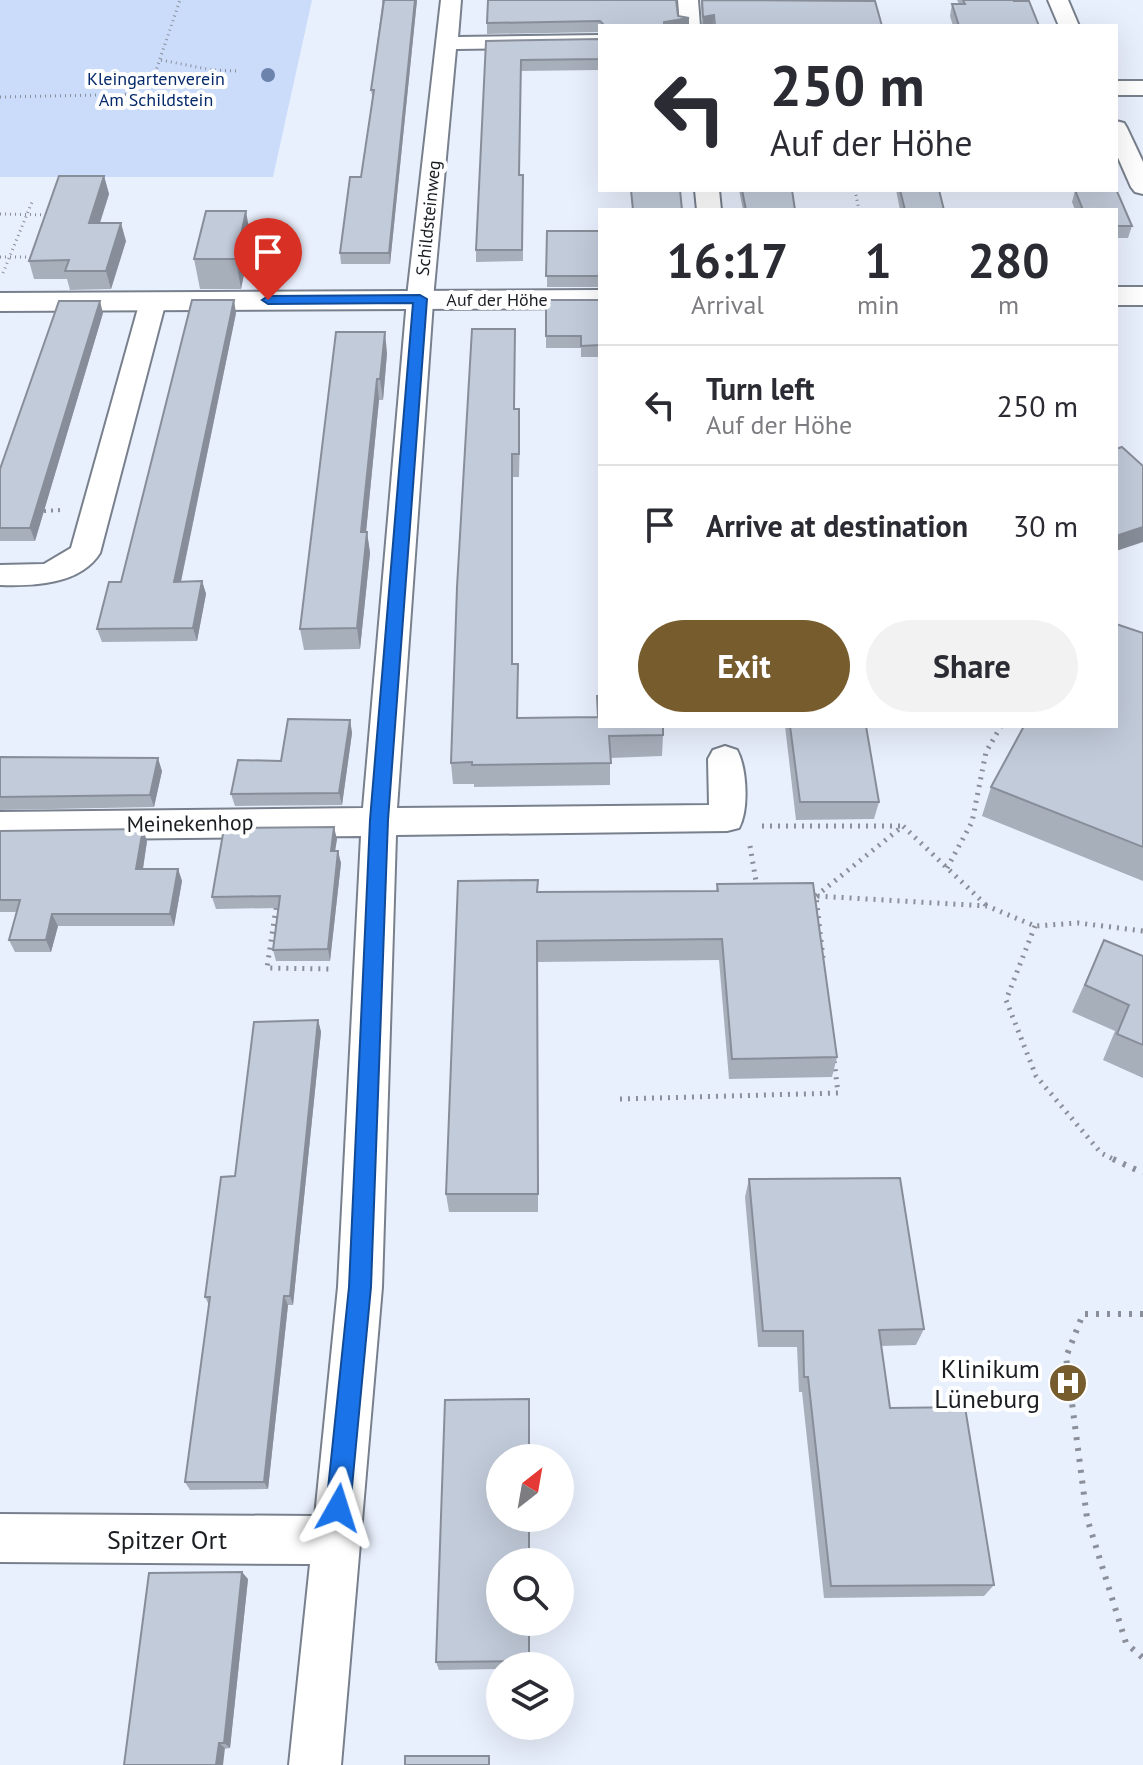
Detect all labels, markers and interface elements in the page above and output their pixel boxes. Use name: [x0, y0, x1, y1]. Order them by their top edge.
text: 250 m: [770, 49, 925, 121]
icon: left: [638, 56, 742, 160]
park label: Kleingartenverein Am Schildstein: [87, 67, 225, 111]
text: Auf der Höhe: [770, 119, 973, 166]
street label: Schildsteinweg: [410, 159, 446, 277]
pin: [234, 218, 302, 300]
text: 16:17: [667, 229, 788, 291]
text: 1: [864, 229, 892, 291]
text: 280: [968, 229, 1049, 291]
icon: arrive: [246, 230, 290, 274]
street label: Auf der Höhe: [446, 288, 548, 311]
text: Arrival: [691, 288, 764, 321]
text: min: [857, 288, 899, 321]
text: m: [998, 288, 1019, 321]
text: Turn left: [706, 369, 814, 408]
icon: left: [638, 383, 682, 427]
text: 250 m: [997, 386, 1078, 425]
text: Auf der Höhe: [706, 408, 852, 441]
icon: arrive: [638, 503, 682, 547]
text: Arrive at destination: [706, 506, 968, 545]
text: 30 m: [1013, 506, 1078, 545]
button: Exit: [638, 620, 850, 712]
button: Share: [866, 620, 1078, 712]
street label: Meinekenhop: [126, 808, 254, 838]
place label: Klinikum Lüneburg: [934, 1352, 1040, 1415]
hospital icon: Klinikum Lüneburg: [1047, 1362, 1089, 1404]
north arrow: [486, 1444, 574, 1532]
map controls: [486, 1444, 574, 1740]
position arrow: [296, 1466, 380, 1550]
street label: Spitzer Ort: [107, 1523, 227, 1556]
button: search: [486, 1548, 574, 1636]
button: layers: [486, 1652, 574, 1740]

